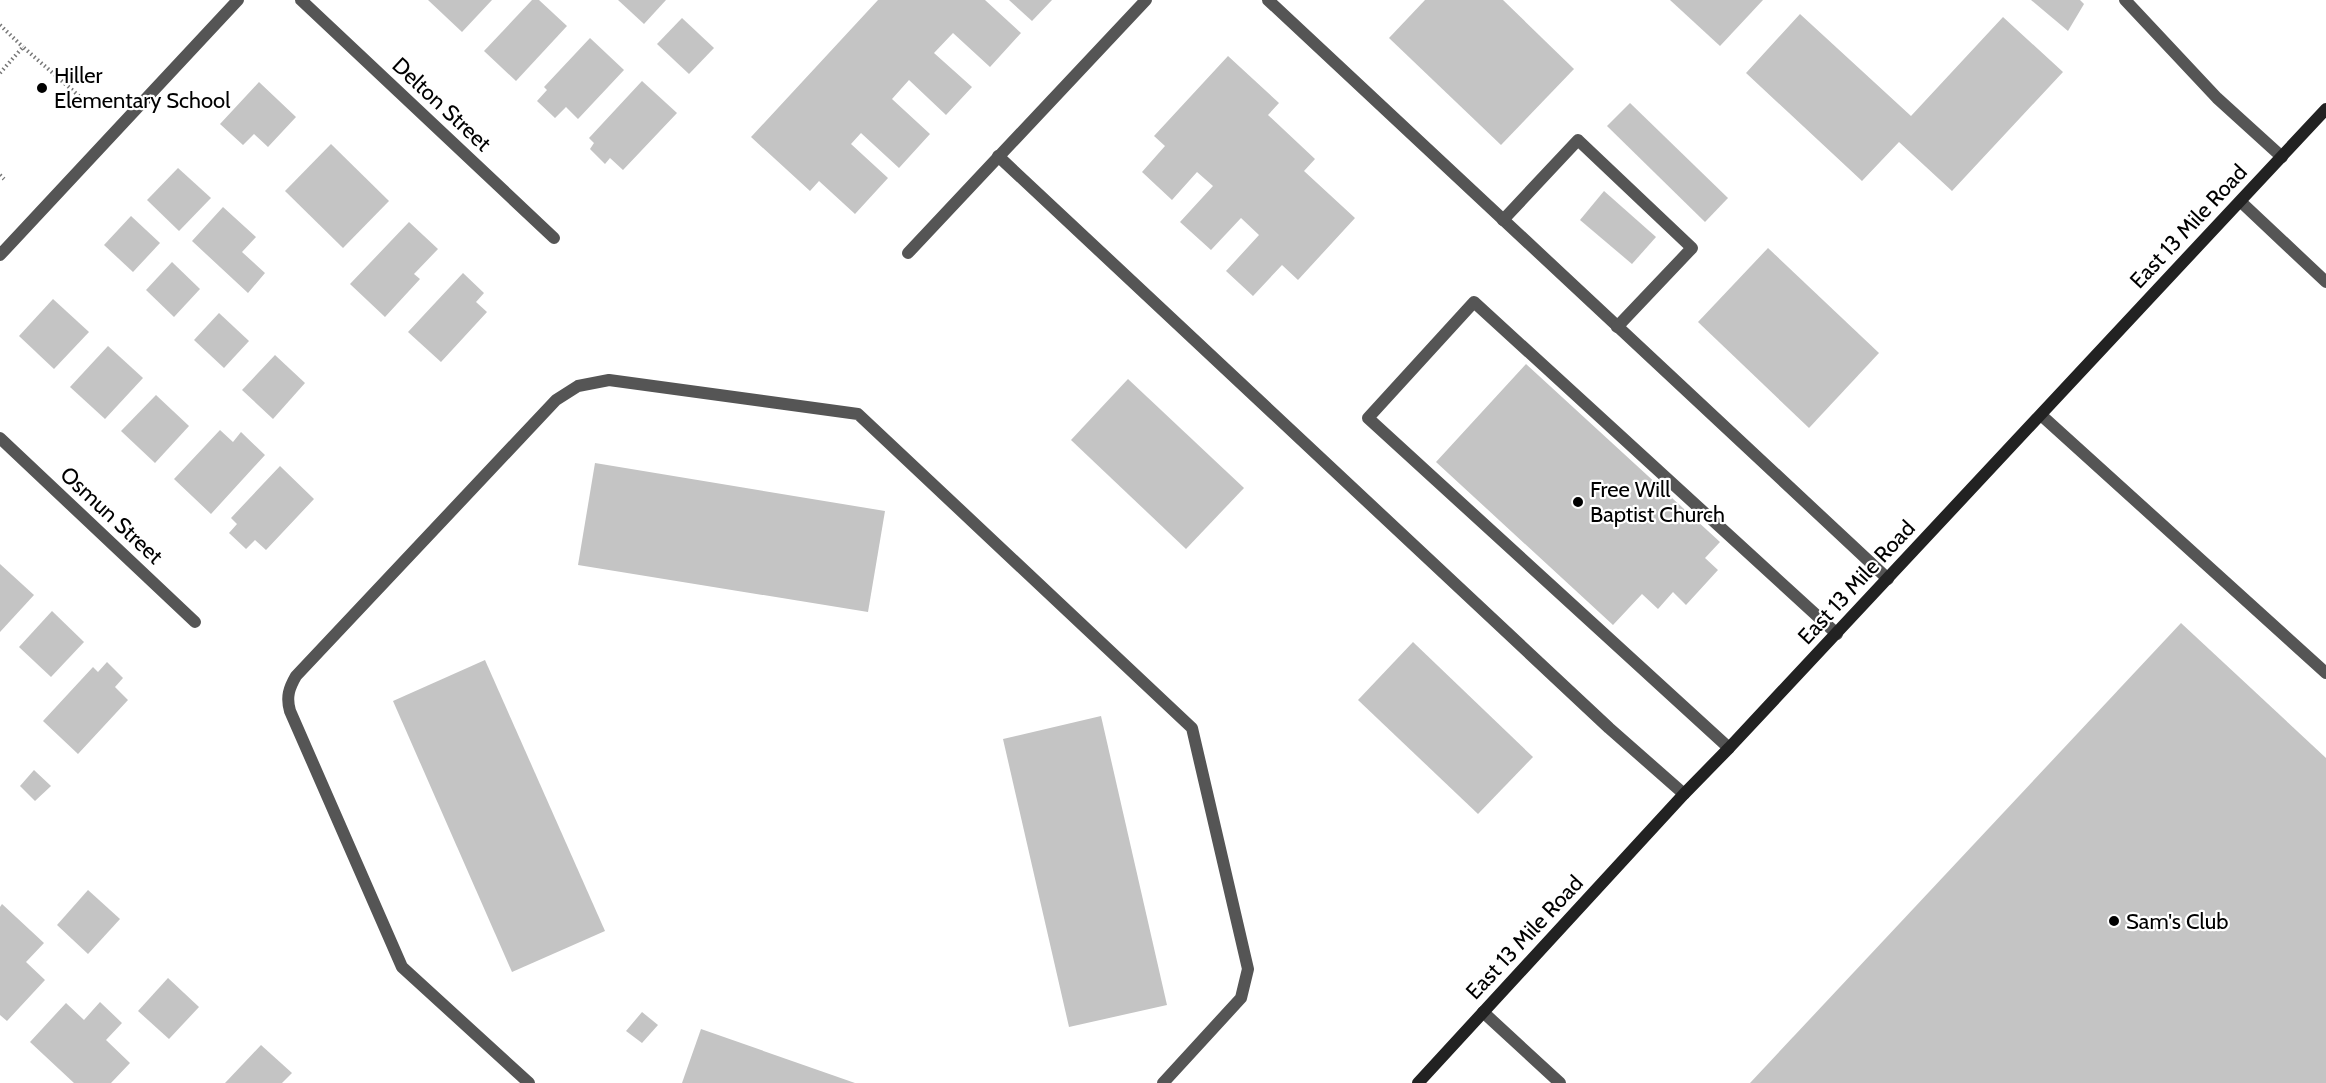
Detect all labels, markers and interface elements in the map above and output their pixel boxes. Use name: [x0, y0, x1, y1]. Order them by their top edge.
street label: Delton Street: [387, 52, 497, 157]
place label: Hiller Elementary School: [54, 62, 231, 114]
marker: Hiller Elementary School: [35, 81, 49, 95]
street label: East 13 Mile Road: [2124, 159, 2253, 294]
street label: Osmun Street: [55, 461, 169, 570]
place label: Free Will Baptist Church: [1590, 476, 1725, 528]
marker: Free Will Baptist Church: [1571, 495, 1585, 509]
street label: East 13 Mile Road: [1792, 515, 1921, 650]
street label: East 13 Mile Road: [1460, 870, 1589, 1005]
place label: Sam's Club: [2126, 908, 2228, 935]
marker: Sam's Club: [2107, 914, 2121, 928]

